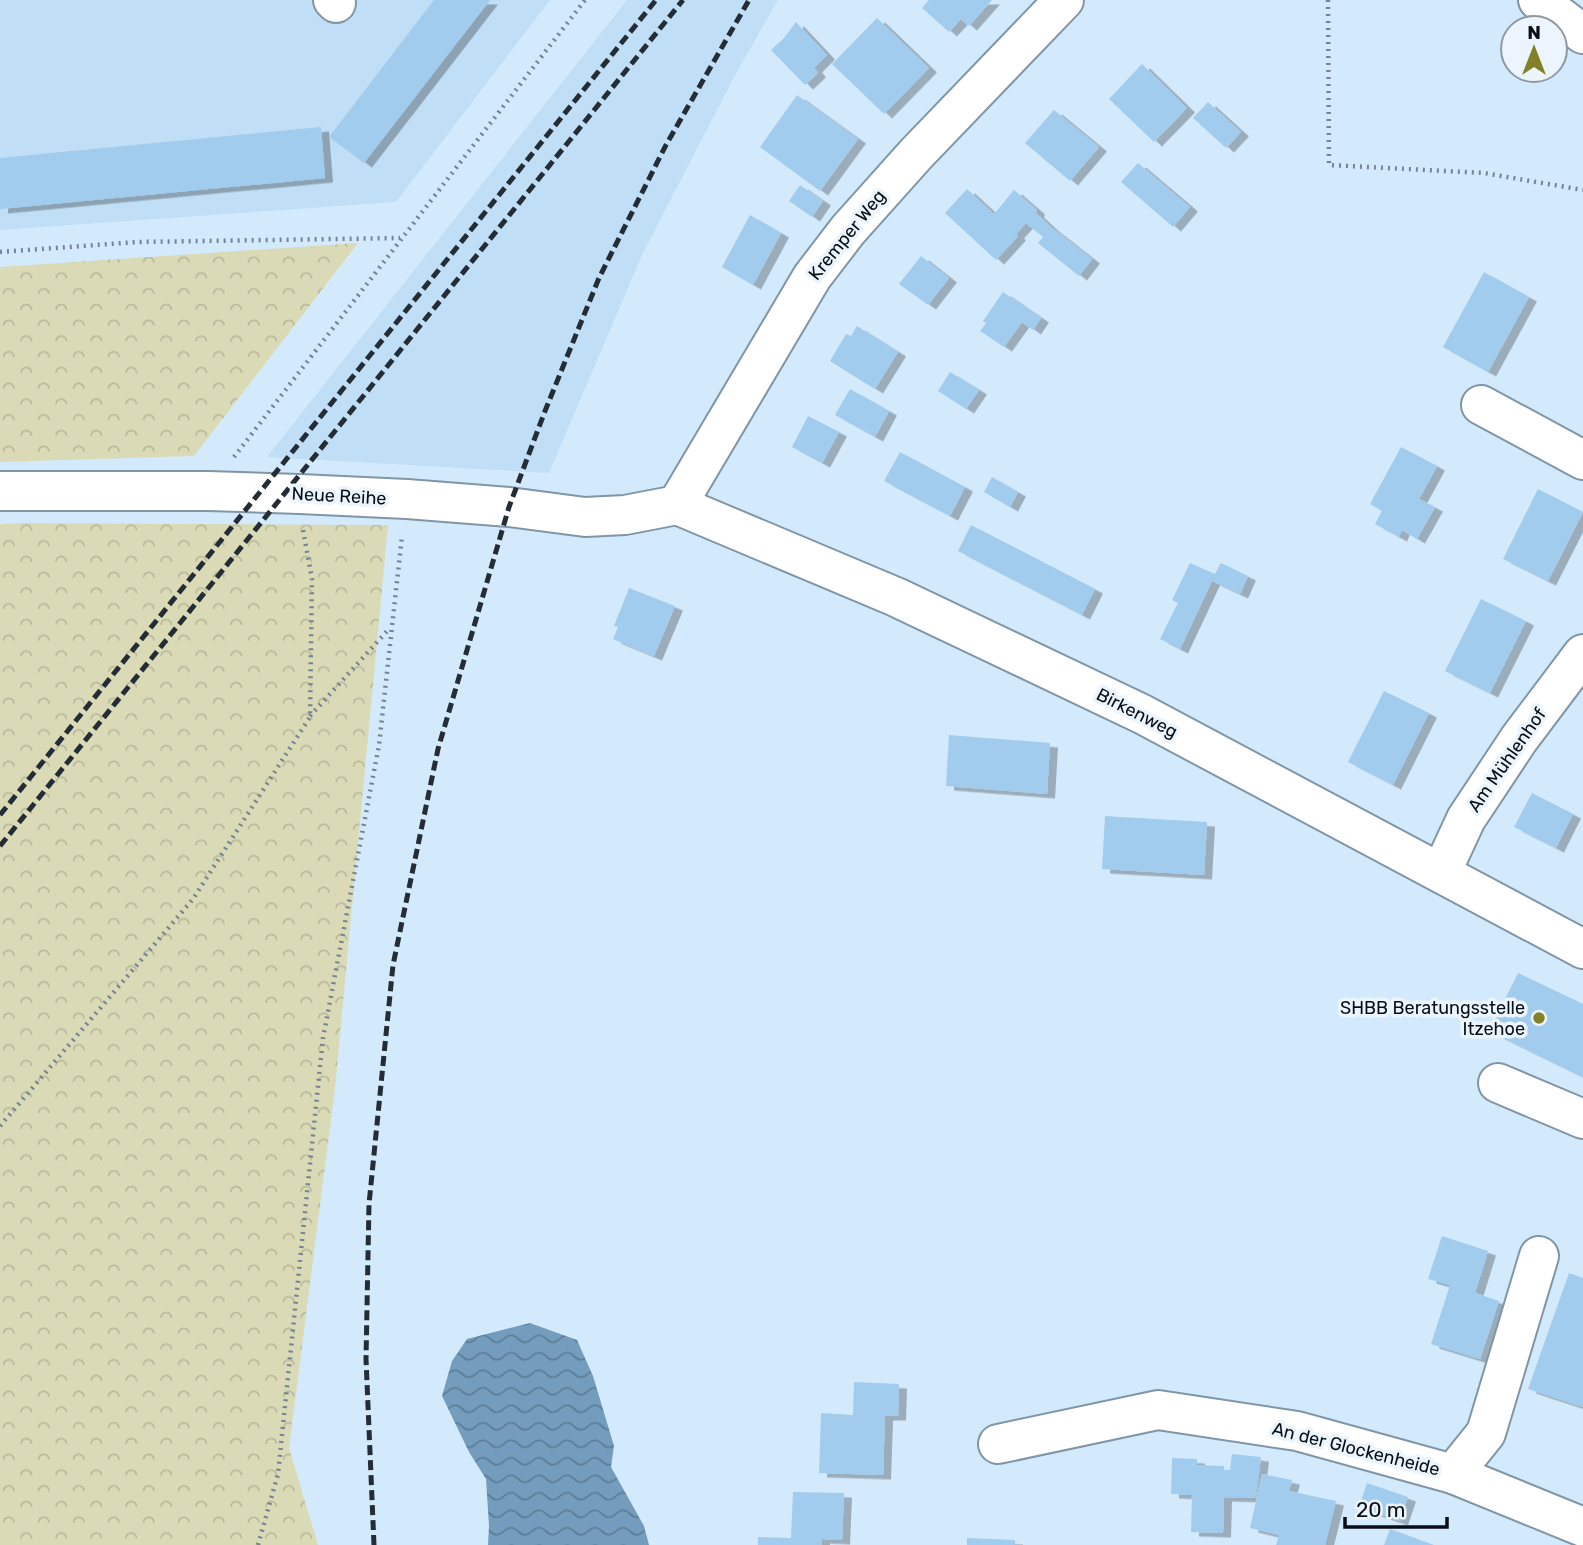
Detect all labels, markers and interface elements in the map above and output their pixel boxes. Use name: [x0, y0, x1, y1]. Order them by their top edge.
north arrow: [1499, 14, 1569, 84]
text: N: [1527, 21, 1541, 44]
street label: Kremper Weg: [804, 185, 890, 285]
street label: Neue Reihe: [291, 483, 387, 509]
street label: Birkenweg: [1093, 683, 1181, 743]
street label: Am Mühlenhof: [1463, 704, 1551, 816]
place label: SHBB Beratungsstelle Itzehoe: [1340, 997, 1525, 1040]
marker: SHBB Beratungsstelle Itzehoe: [1531, 1010, 1547, 1026]
street label: An der Glockenheide: [1270, 1418, 1442, 1480]
scale bar: [1345, 1486, 1446, 1530]
text: 20 m: [1356, 1497, 1405, 1522]

